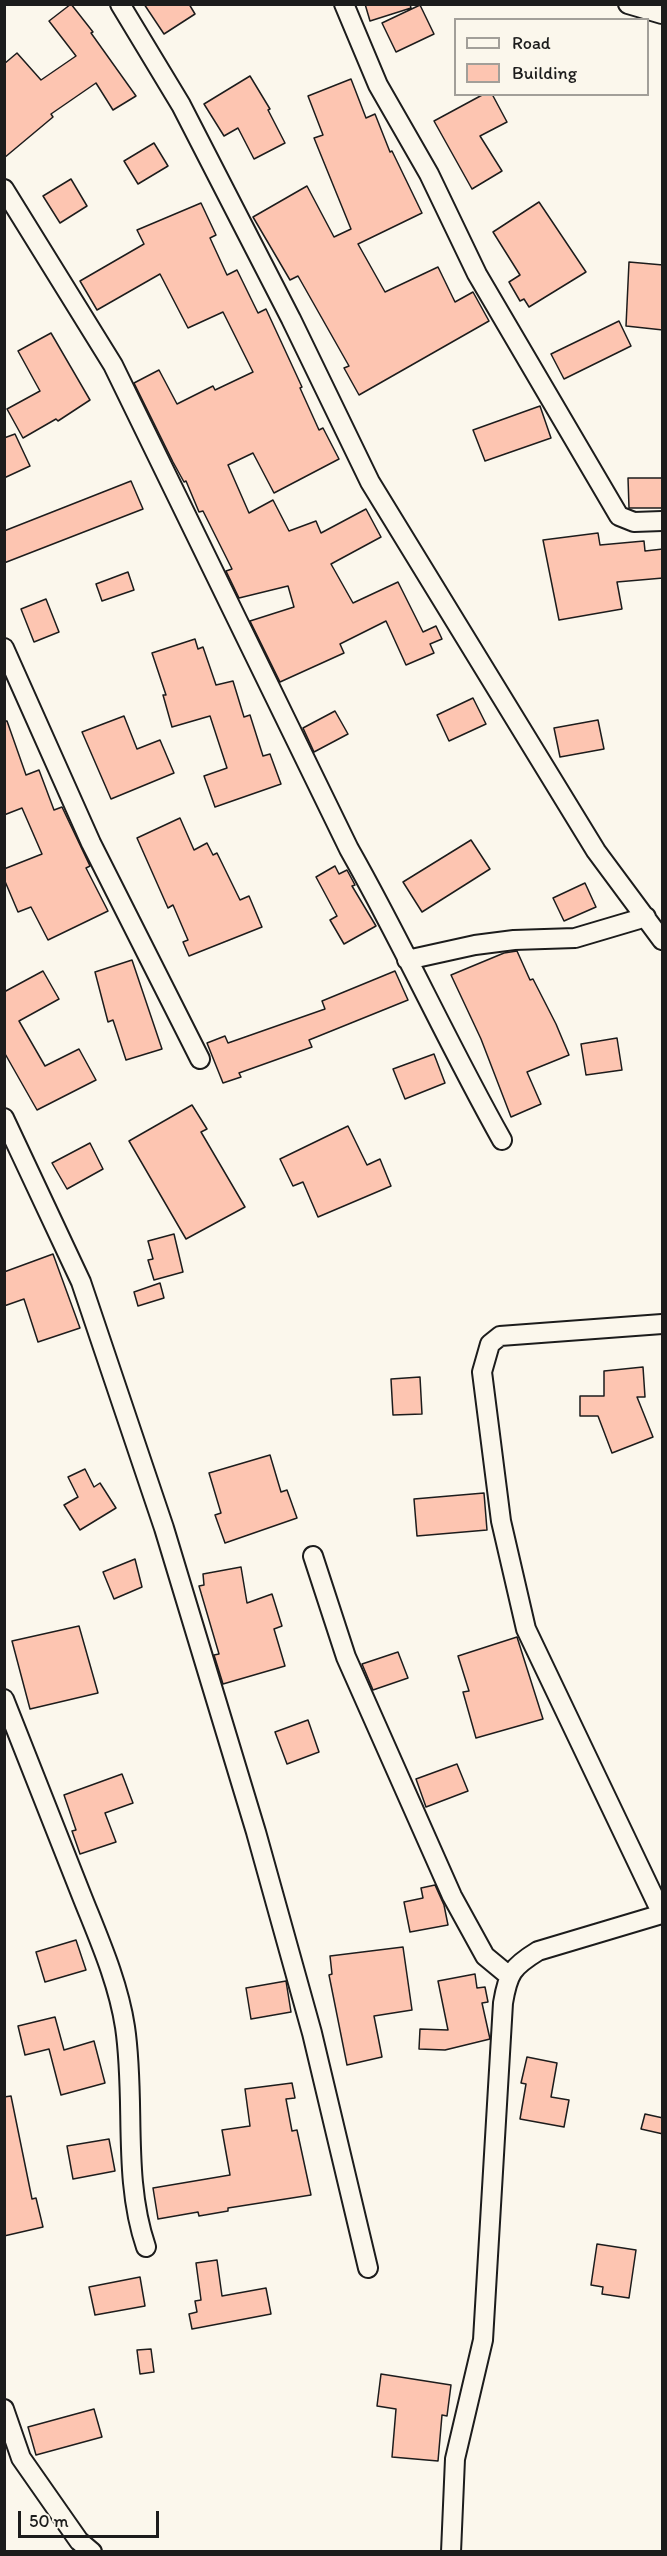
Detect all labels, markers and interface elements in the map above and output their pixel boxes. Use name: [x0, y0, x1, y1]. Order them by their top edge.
legend: [454, 18, 649, 96]
text: Road: [512, 32, 551, 54]
text: Building: [512, 62, 577, 84]
scale bar: [21, 2499, 162, 2537]
text: 50 m: [29, 2510, 69, 2532]

